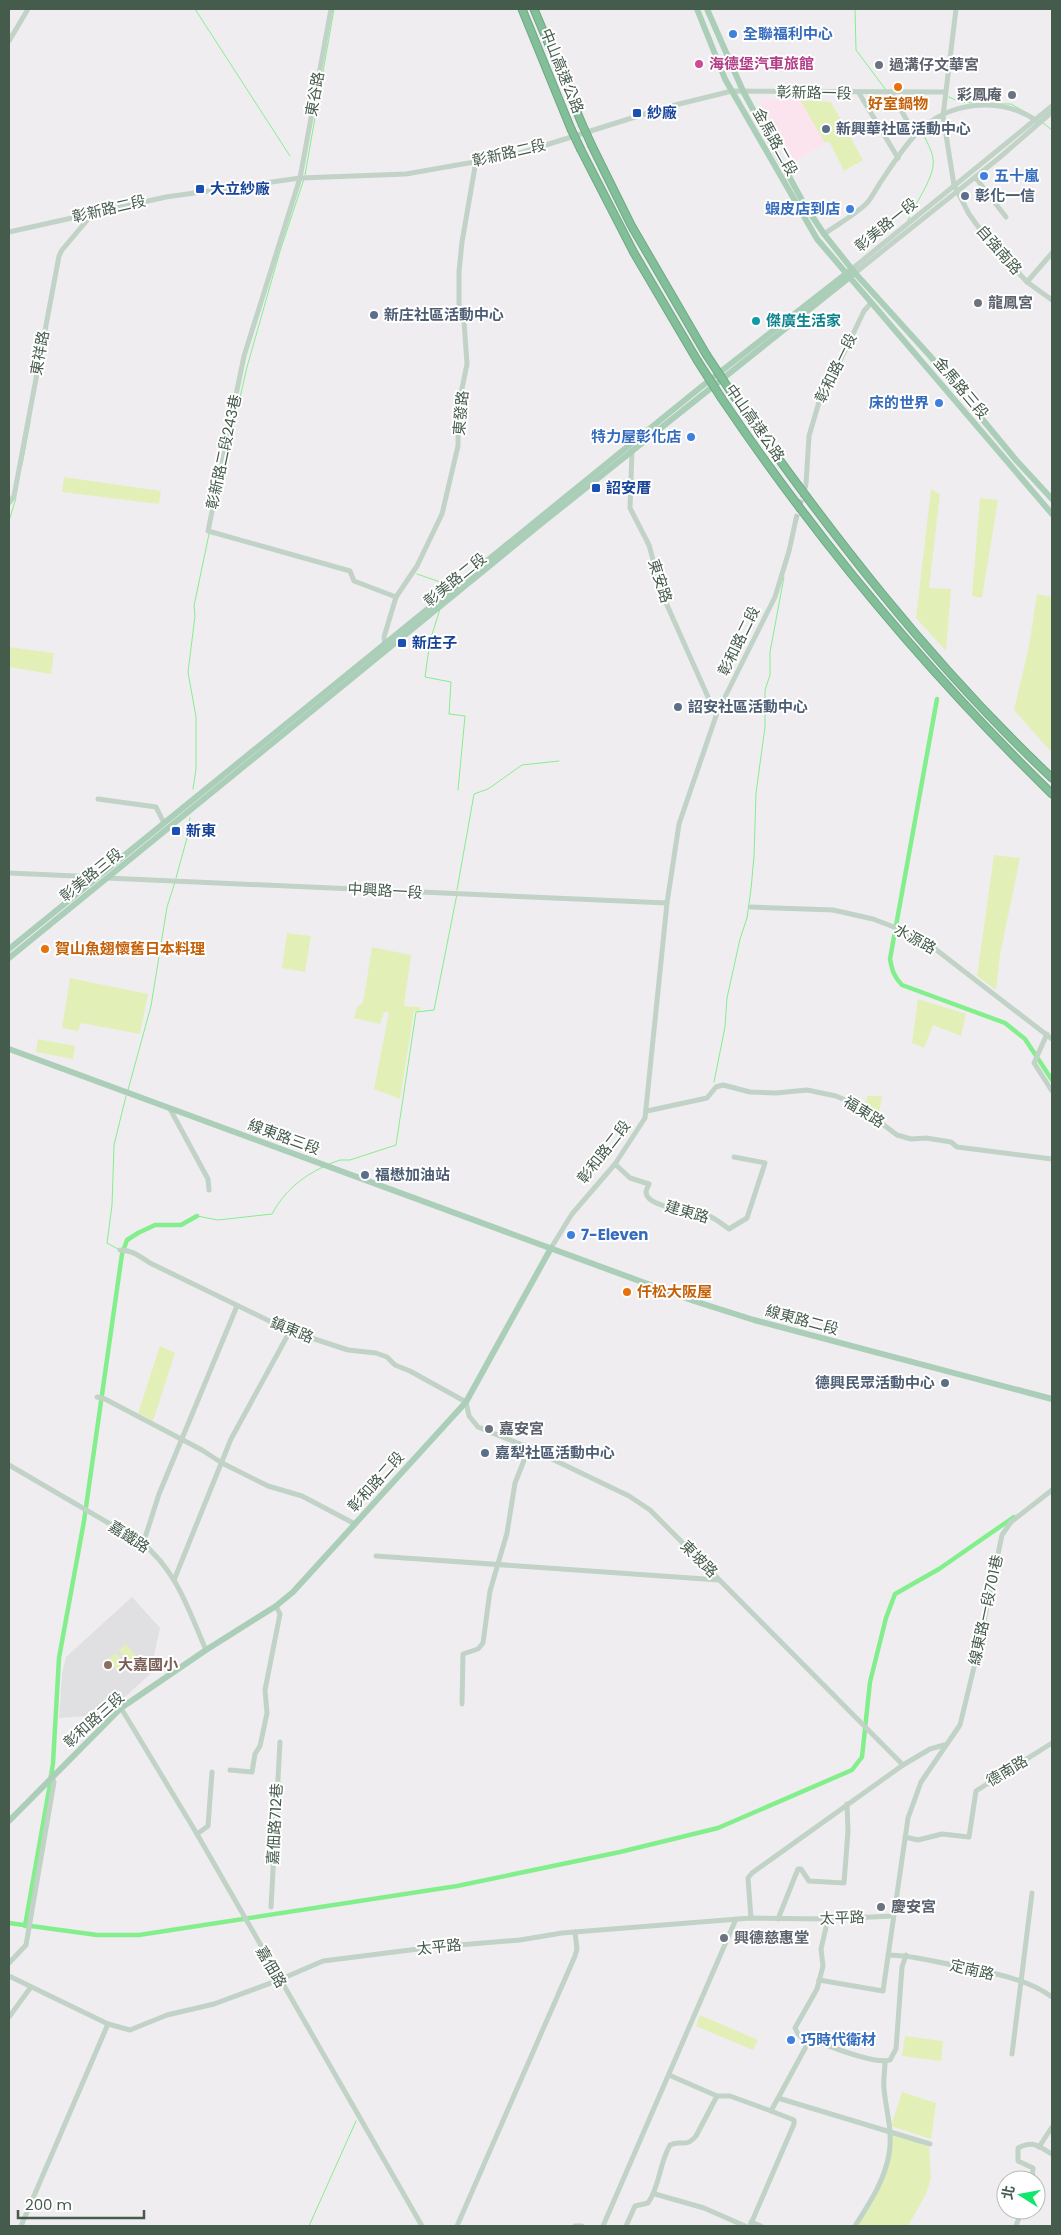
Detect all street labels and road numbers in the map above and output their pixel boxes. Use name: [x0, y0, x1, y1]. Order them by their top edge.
street label: 中山高速公路: [536, 25, 589, 116]
street label: 東谷路: [300, 70, 329, 118]
street label: 彰新路一段: [776, 81, 852, 104]
street label: 金馬路二段: [748, 104, 803, 180]
street label: 彰新路二段: [470, 134, 548, 171]
street label: 彰新路二段: [70, 190, 148, 227]
street label: 彰美路一段: [850, 193, 921, 256]
street label: 自強南路: [972, 220, 1027, 279]
street label: 東祥路: [25, 329, 54, 377]
street label: 彰和路一段: [810, 329, 861, 406]
street label: 金馬路三段: [929, 352, 994, 423]
street label: 中山高速公路: [721, 380, 790, 466]
street label: 東發路: [448, 390, 473, 436]
street label: 彰新路二段243巷: [201, 393, 246, 511]
street label: 彰美路二段: [419, 548, 490, 611]
street label: 東安路: [644, 556, 677, 605]
street label: 彰和路二段: [713, 602, 764, 679]
street label: 彰美路三段: [55, 843, 126, 906]
street label: 中興路一段: [347, 878, 423, 903]
street label: 水源路: [890, 918, 940, 959]
street label: 福東路: [840, 1091, 889, 1132]
street label: 線東路三段: [245, 1114, 323, 1159]
street label: 彰和路二段: [572, 1116, 635, 1188]
street label: 建東路: [663, 1195, 712, 1228]
street label: 線東路二段: [763, 1300, 841, 1339]
street label: 鎮東路: [267, 1311, 317, 1348]
street label: 彰和路二段: [343, 1447, 409, 1517]
street label: 嘉鐵路: [105, 1516, 154, 1558]
street label: 東坡路: [676, 1535, 723, 1582]
street label: 線東路一段701巷: [964, 1553, 1007, 1667]
street label: 彰和路三段: [59, 1687, 129, 1753]
street label: 德南路: [982, 1750, 1031, 1791]
street label: 嘉佃路712巷: [262, 1783, 287, 1865]
street label: 太平路: [819, 1906, 865, 1929]
street label: 太平路: [415, 1934, 462, 1959]
street label: 嘉佃路: [251, 1942, 292, 1991]
street label: 定南路: [948, 1954, 996, 1985]

